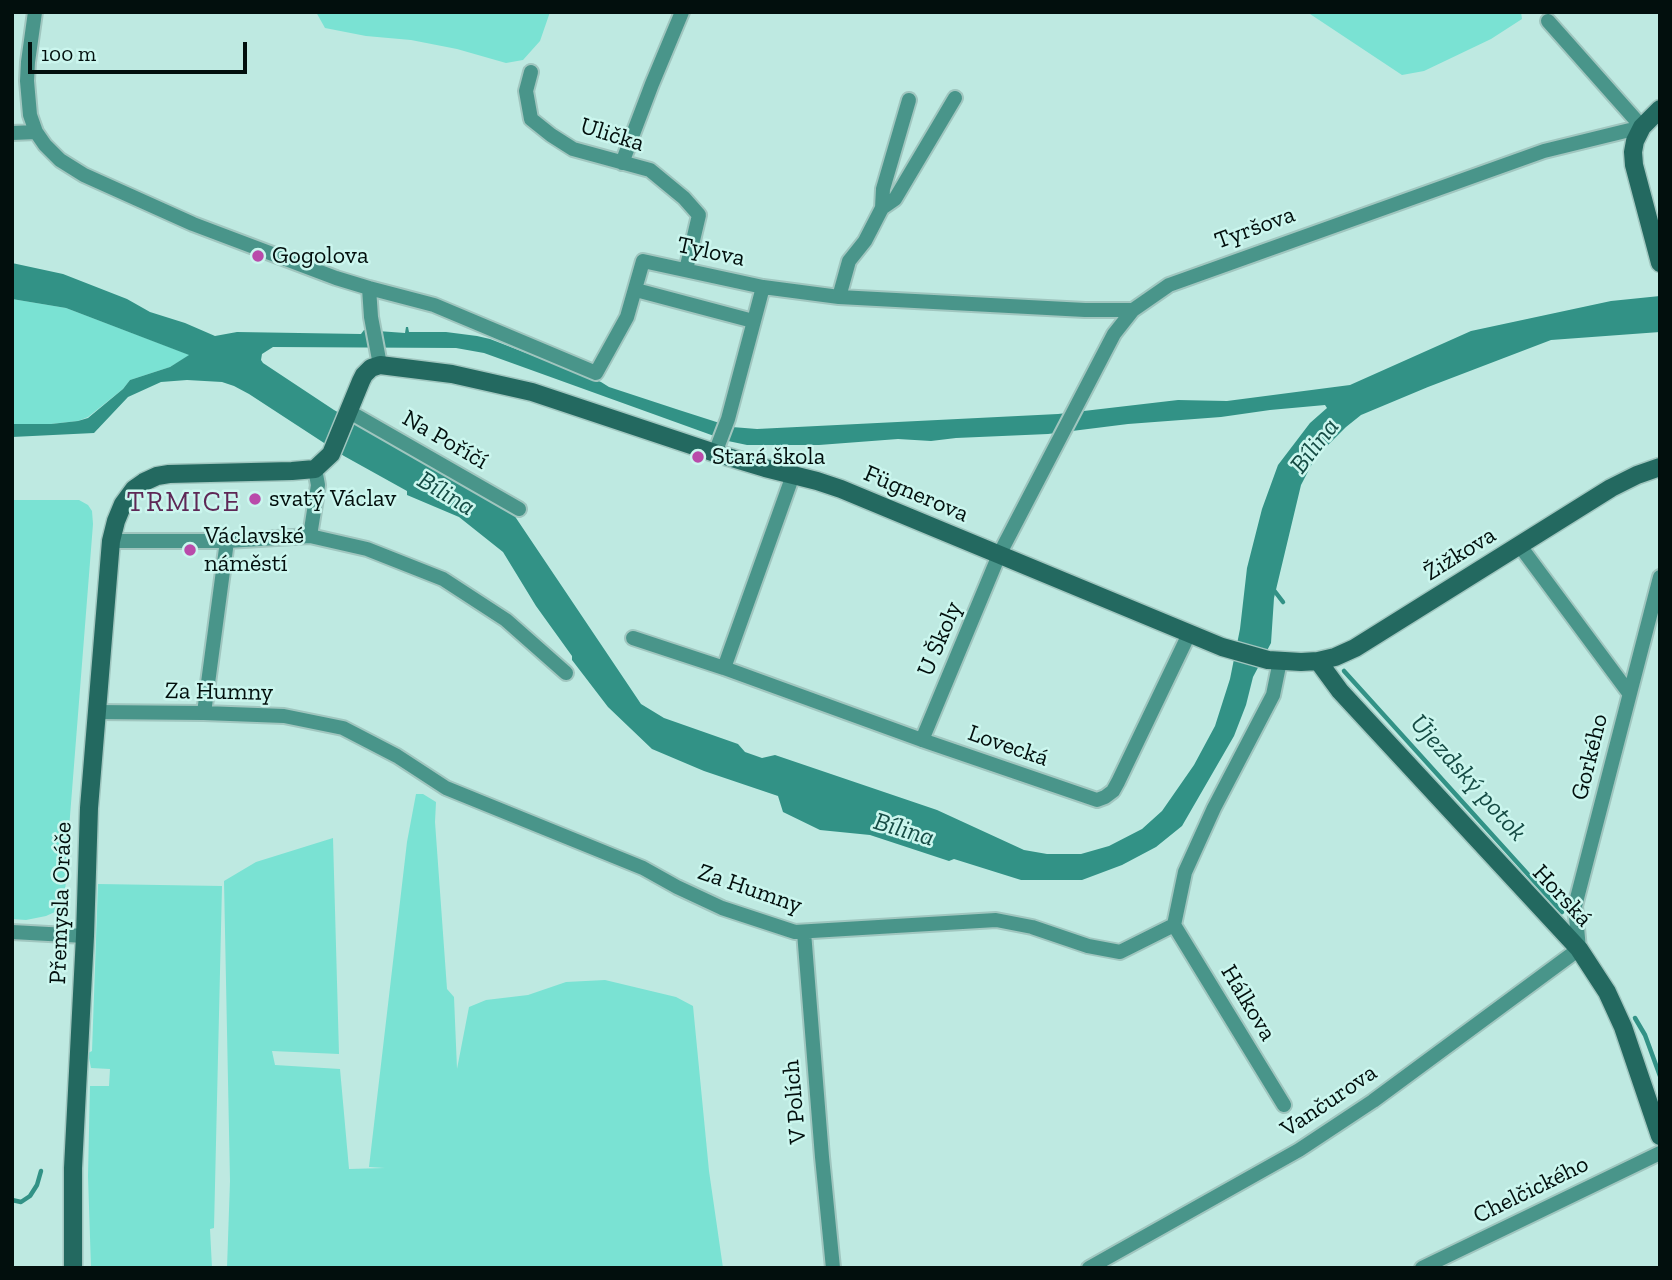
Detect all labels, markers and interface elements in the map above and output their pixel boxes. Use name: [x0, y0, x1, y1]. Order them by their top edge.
scale bar: [32, 28, 250, 72]
text: 100 m: [41, 41, 96, 66]
street label: Ulička: [576, 112, 648, 158]
street label: Tyršova: [1211, 200, 1299, 256]
street label: Tylova: [675, 231, 747, 273]
place label: Gogolova: [272, 242, 368, 270]
marker: Gogolova: [250, 248, 266, 264]
street label: Na Poříčí: [397, 404, 493, 476]
water label: Bílina: [1284, 412, 1346, 480]
place label: Stará škola: [712, 443, 825, 471]
marker: Stará škola: [690, 449, 706, 465]
street label: Fügnerova: [859, 459, 973, 529]
water label: Bílina: [412, 465, 480, 523]
place label: svatý Václav: [269, 485, 396, 513]
district label: TRMICE: [127, 486, 241, 520]
marker: svatý Václav: [247, 491, 263, 507]
street label: Žižkova: [1419, 521, 1501, 587]
place label: Václavské náměstí: [204, 522, 304, 578]
marker: Václavské náměstí: [182, 542, 198, 558]
street label: U Školy: [911, 597, 969, 681]
street label: Za Humny: [165, 677, 273, 707]
water label: Újezdský potok: [1403, 708, 1533, 848]
street label: Gorkého: [1565, 711, 1615, 803]
street label: Lovecká: [964, 719, 1052, 773]
water label: Bílina: [870, 806, 938, 854]
street label: Přemysla Oráče: [44, 821, 78, 985]
street label: Za Humny: [694, 858, 806, 920]
street label: Horská: [1526, 859, 1598, 933]
street label: Hálkova: [1214, 960, 1282, 1046]
street label: Vančurova: [1275, 1058, 1383, 1144]
street label: V Polích: [777, 1059, 813, 1145]
street label: Chelčického: [1469, 1150, 1593, 1230]

